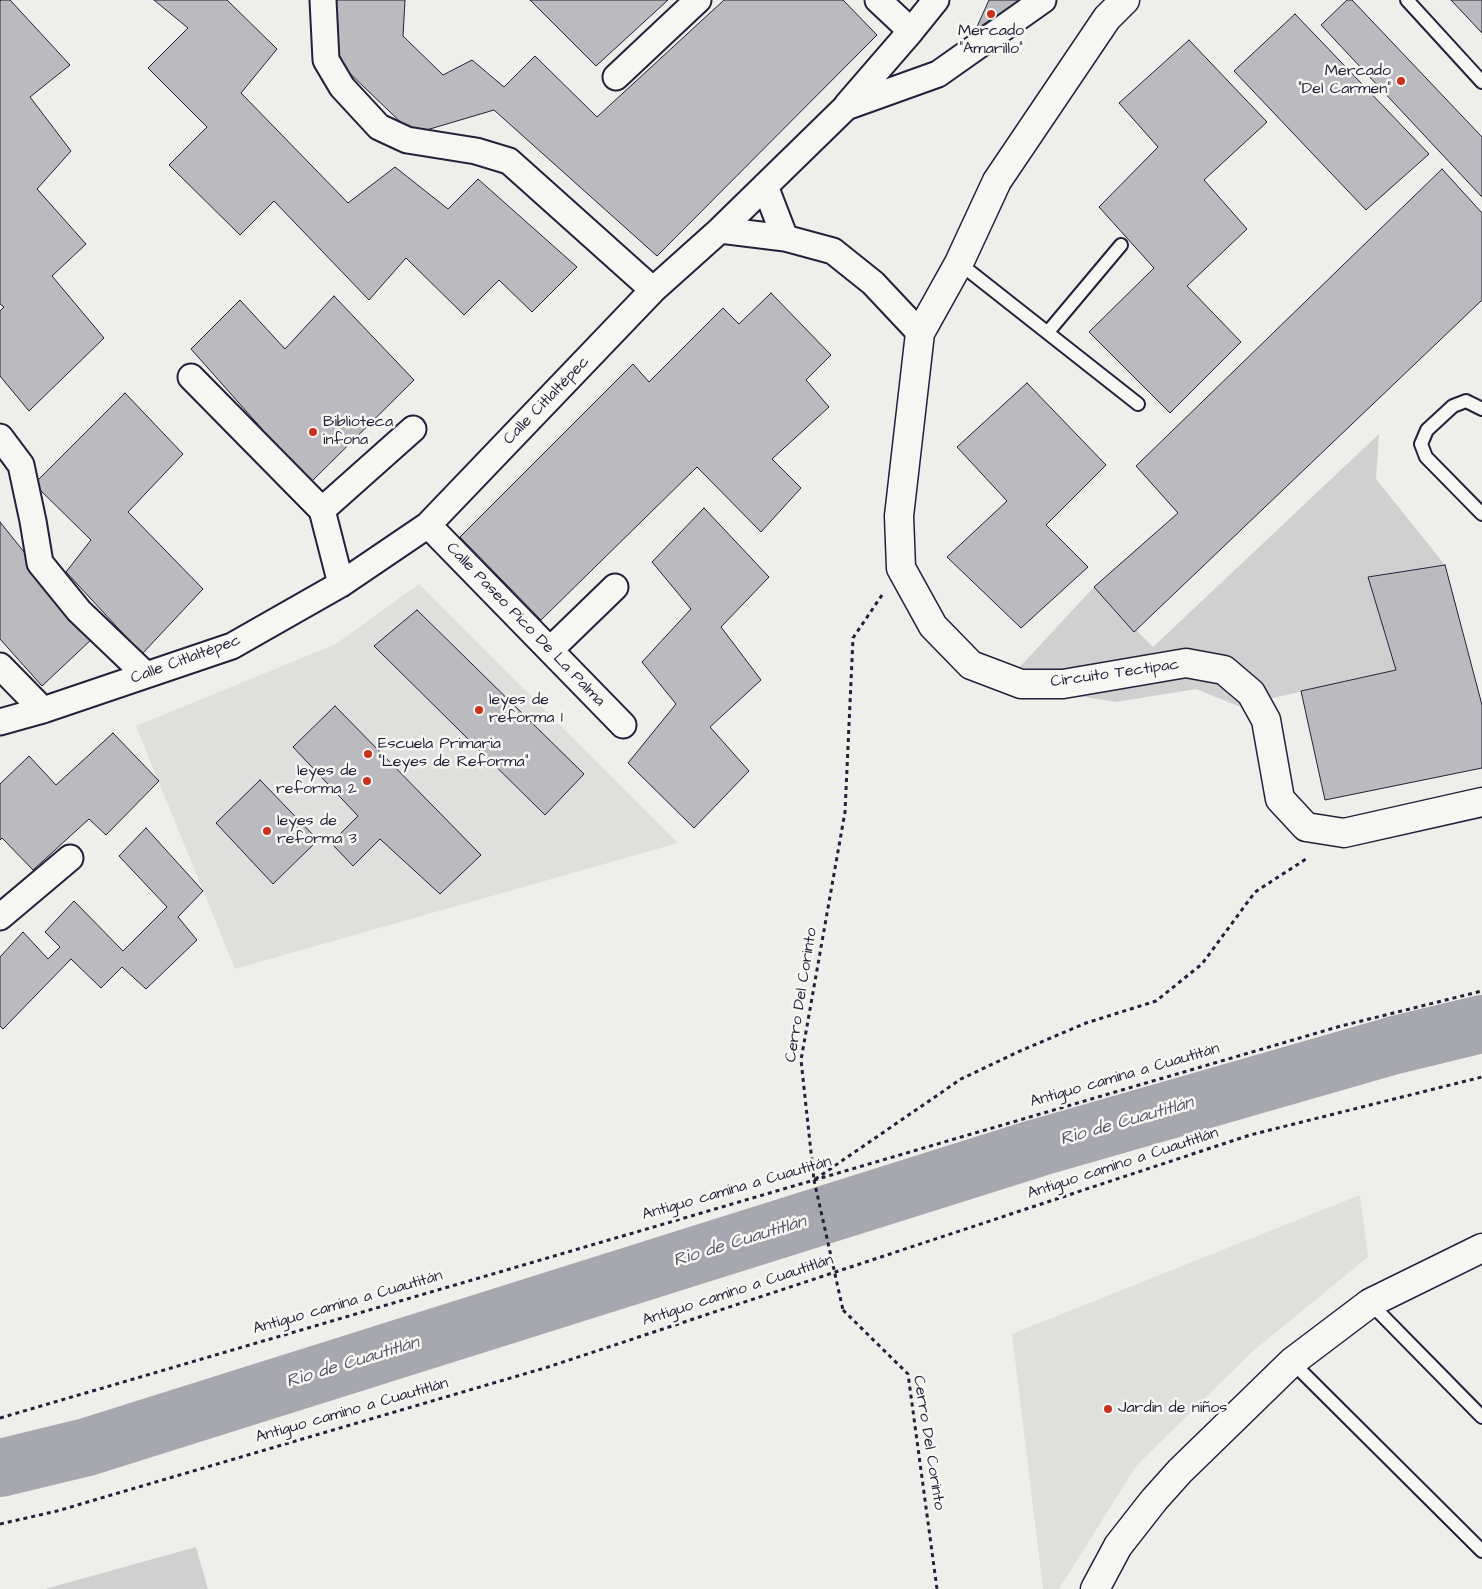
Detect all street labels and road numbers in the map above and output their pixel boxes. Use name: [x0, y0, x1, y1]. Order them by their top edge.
street label: Calle Citlaltépec: [500, 353, 594, 449]
street label: Calle Paseo Pico De La Palma: [441, 539, 609, 711]
street label: Calle Citlaltépec: [128, 631, 244, 689]
street label: Circuito Tectipac: [1049, 655, 1181, 693]
street label: Cerro Del Corinto: [782, 926, 822, 1064]
street label: Antiguo camina a Cuautitán: [1028, 1040, 1222, 1112]
street label: Antiguo camino a Cuautitlán: [1025, 1124, 1221, 1204]
street label: Antiguo camina a Cuautitán: [640, 1153, 834, 1225]
street label: Antiguo camino a Cuautitlán: [640, 1251, 836, 1331]
street label: Antiguo camina a Cuautitán: [251, 1267, 445, 1339]
street label: Antiguo camino a Cuautitlán: [253, 1374, 451, 1448]
street label: Cerro Del Corinto: [908, 1374, 948, 1512]

